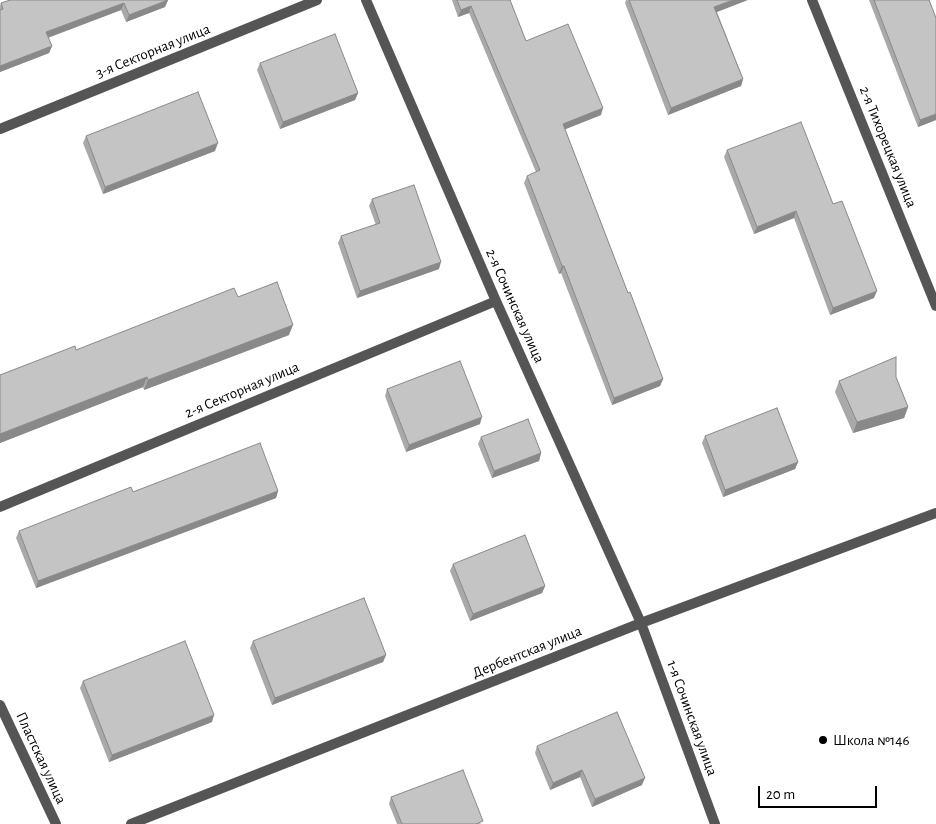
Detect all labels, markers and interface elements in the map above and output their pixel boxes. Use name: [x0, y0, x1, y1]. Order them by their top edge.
street label: 3-я Секторная улица: [93, 20, 213, 82]
street label: 2-я Тихорецкая улица: [855, 84, 921, 210]
street label: 2-я Сочинская улица: [482, 246, 548, 366]
street label: 2-я Секторная улица: [182, 358, 302, 422]
street label: Дербентская улица: [470, 622, 584, 682]
street label: 1-я Сочинская улица: [663, 658, 721, 778]
street label: Пластская улица: [12, 709, 70, 807]
place label: Школа №146: [833, 731, 909, 749]
marker: Школа №146: [817, 734, 829, 746]
scale bar: [761, 776, 880, 808]
text: 20 m: [766, 787, 795, 802]

